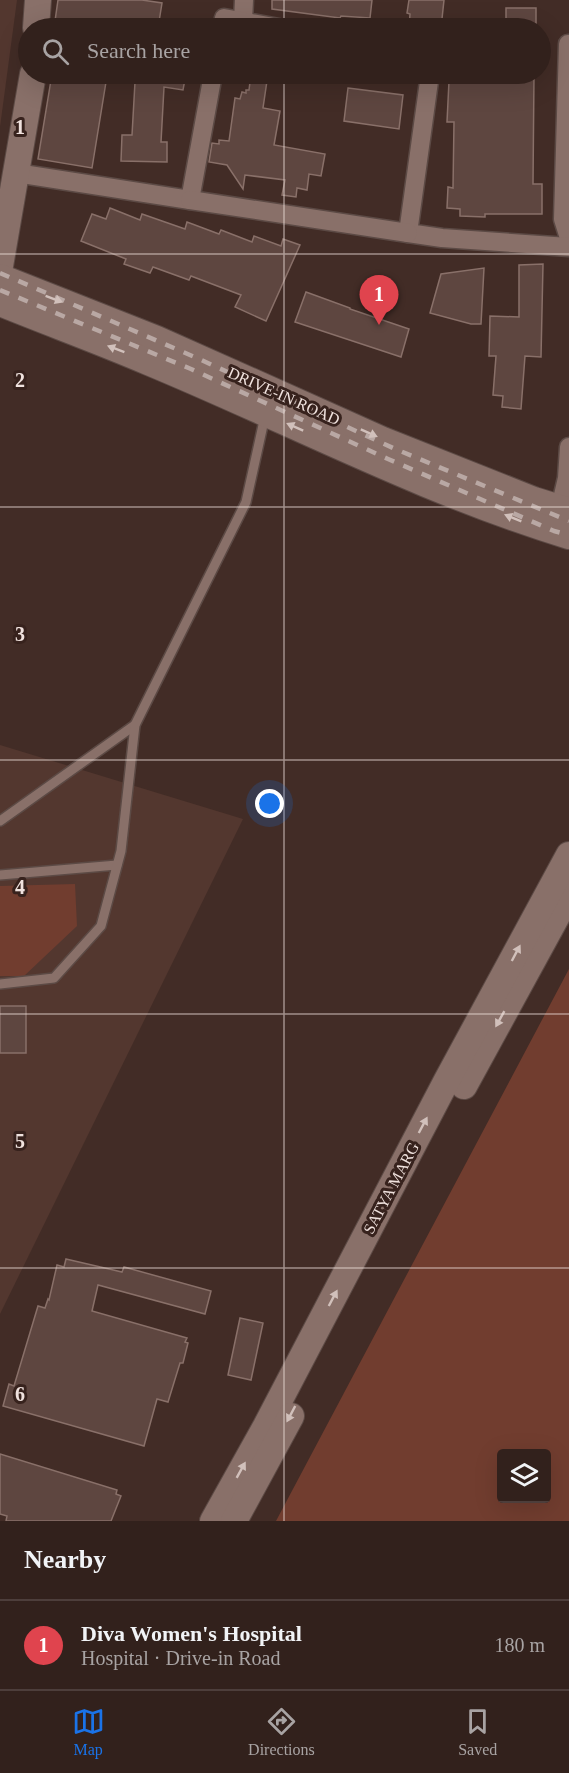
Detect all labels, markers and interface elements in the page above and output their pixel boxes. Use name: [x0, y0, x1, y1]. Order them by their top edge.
search box: [18, 18, 551, 84]
icon: search: [39, 35, 72, 68]
text: Search here: [87, 38, 190, 63]
text: 1: [15, 116, 25, 138]
pin: 1: [360, 276, 398, 325]
one-way arrow: [46, 294, 64, 304]
one-way arrow: [107, 344, 125, 353]
street label: DRIVE-IN ROAD: [226, 364, 342, 428]
text: 2: [15, 369, 25, 391]
one-way arrow: [286, 422, 303, 431]
one-way arrow: [360, 429, 377, 438]
one-way arrow: [504, 513, 522, 523]
text: 3: [15, 623, 25, 645]
your location: [255, 789, 284, 818]
text: 4: [15, 876, 25, 898]
one-way arrow: [511, 944, 521, 961]
one-way arrow: [495, 1011, 506, 1027]
one-way arrow: [418, 1116, 428, 1134]
text: 5: [15, 1130, 25, 1152]
street label: SATYA MARG: [360, 1139, 422, 1237]
one-way arrow: [328, 1289, 338, 1306]
text: 6: [15, 1383, 25, 1405]
one-way arrow: [287, 1406, 296, 1423]
map controls: [497, 1449, 551, 1503]
button: layers: [497, 1449, 551, 1503]
one-way arrow: [236, 1461, 246, 1478]
text: Nearby: [24, 1545, 106, 1574]
text: Diva Women's Hospital: [81, 1621, 302, 1646]
text: 1: [39, 1634, 49, 1656]
text: 180 m: [494, 1634, 545, 1656]
text: Hospital · Drive-in Road: [81, 1647, 280, 1669]
tab: Map: [72, 1705, 105, 1759]
tab: Directions: [248, 1705, 315, 1759]
tab: Saved: [458, 1705, 497, 1759]

